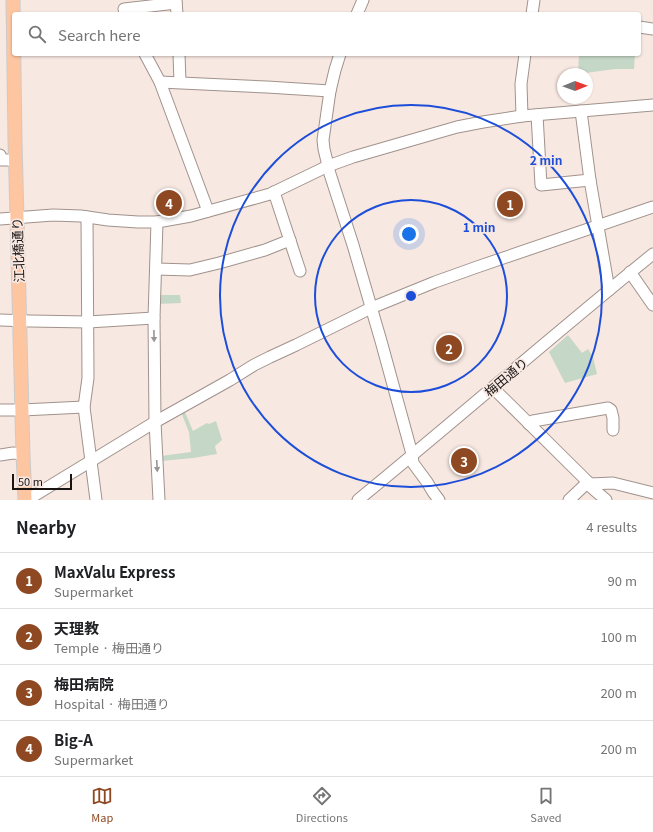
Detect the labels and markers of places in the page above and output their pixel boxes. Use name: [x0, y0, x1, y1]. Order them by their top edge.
pin: 4: [156, 188, 182, 218]
pin: 1: [497, 189, 523, 219]
centre of rings: [404, 289, 418, 303]
pin: 2: [436, 333, 462, 363]
pin: 3: [451, 446, 477, 476]

